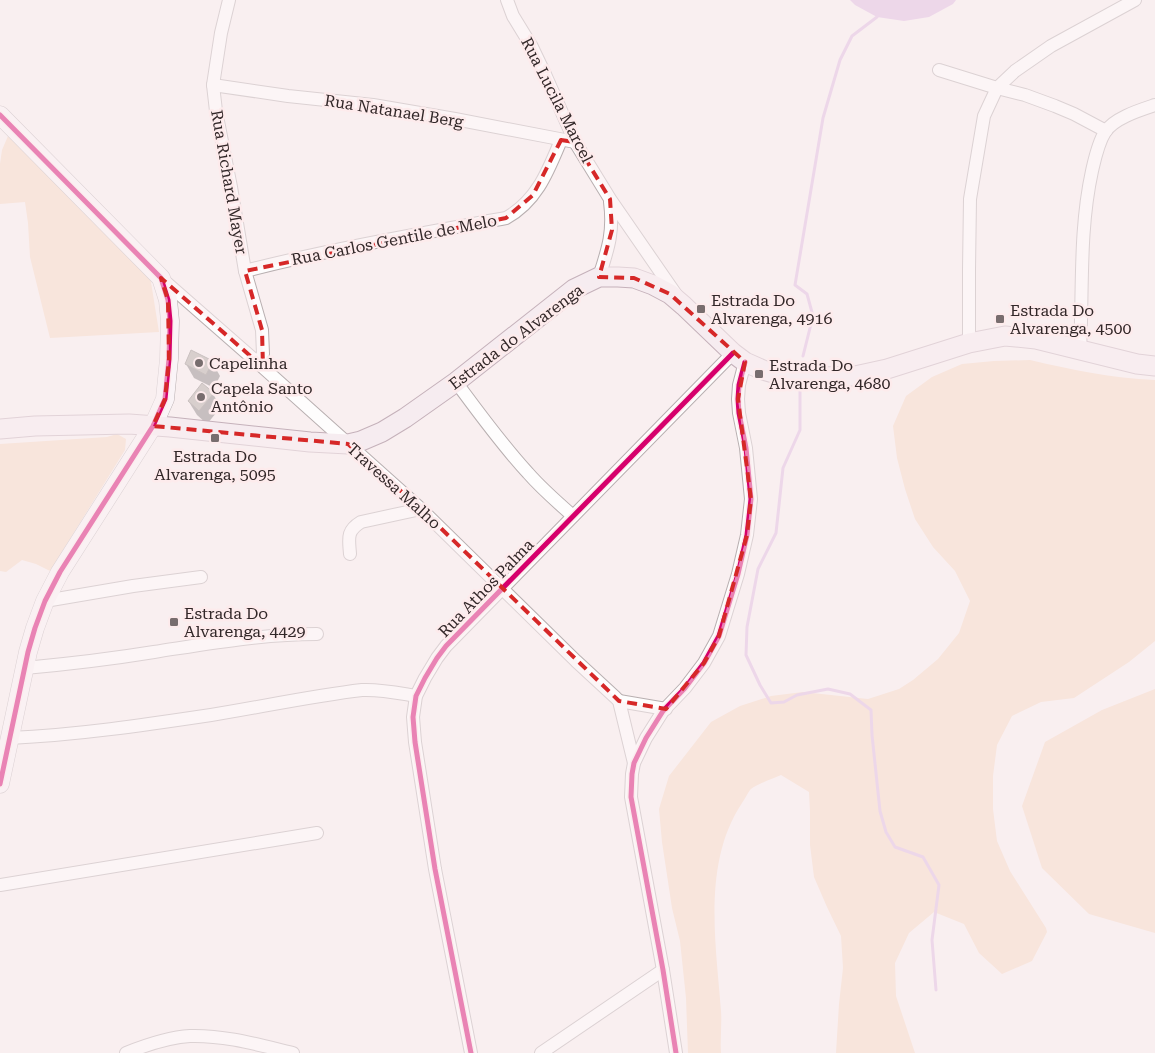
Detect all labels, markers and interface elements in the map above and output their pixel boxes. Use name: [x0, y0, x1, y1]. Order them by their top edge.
street label: Rua Lucila Marcel: [517, 34, 597, 166]
street label: Rua Natanael Berg: [323, 91, 466, 132]
street label: Rua Richard Mayer: [207, 108, 251, 256]
street label: Rua Carlos Gentile de Melo: [290, 211, 499, 269]
street label: Estrada do Alvarenga: [445, 280, 587, 394]
place label: Estrada Do Alvarenga, 4916: [711, 291, 832, 328]
place label: Estrada Do Alvarenga, 4500: [1010, 301, 1131, 338]
marker: Estrada Do Alvarenga, 4916: [695, 303, 707, 315]
marker: Estrada Do Alvarenga, 4500: [994, 313, 1006, 325]
place label: Capelinha: [209, 354, 288, 373]
place label: Estrada Do Alvarenga, 4680: [769, 356, 890, 393]
marker: Capelinha: [193, 357, 205, 369]
marker: Estrada Do Alvarenga, 4680: [753, 368, 765, 380]
place label: Capela Santo Antônio: [211, 379, 313, 416]
marker: Capela Santo Antônio: [195, 391, 207, 403]
marker: Estrada Do Alvarenga, 5095: [209, 432, 221, 444]
street label: Travessa Malho: [343, 439, 445, 533]
place label: Estrada Do Alvarenga, 5095: [154, 447, 276, 484]
street label: Rua Athos Palma: [434, 535, 538, 641]
place label: Estrada Do Alvarenga, 4429: [184, 604, 305, 641]
marker: Estrada Do Alvarenga, 4429: [168, 616, 180, 628]

